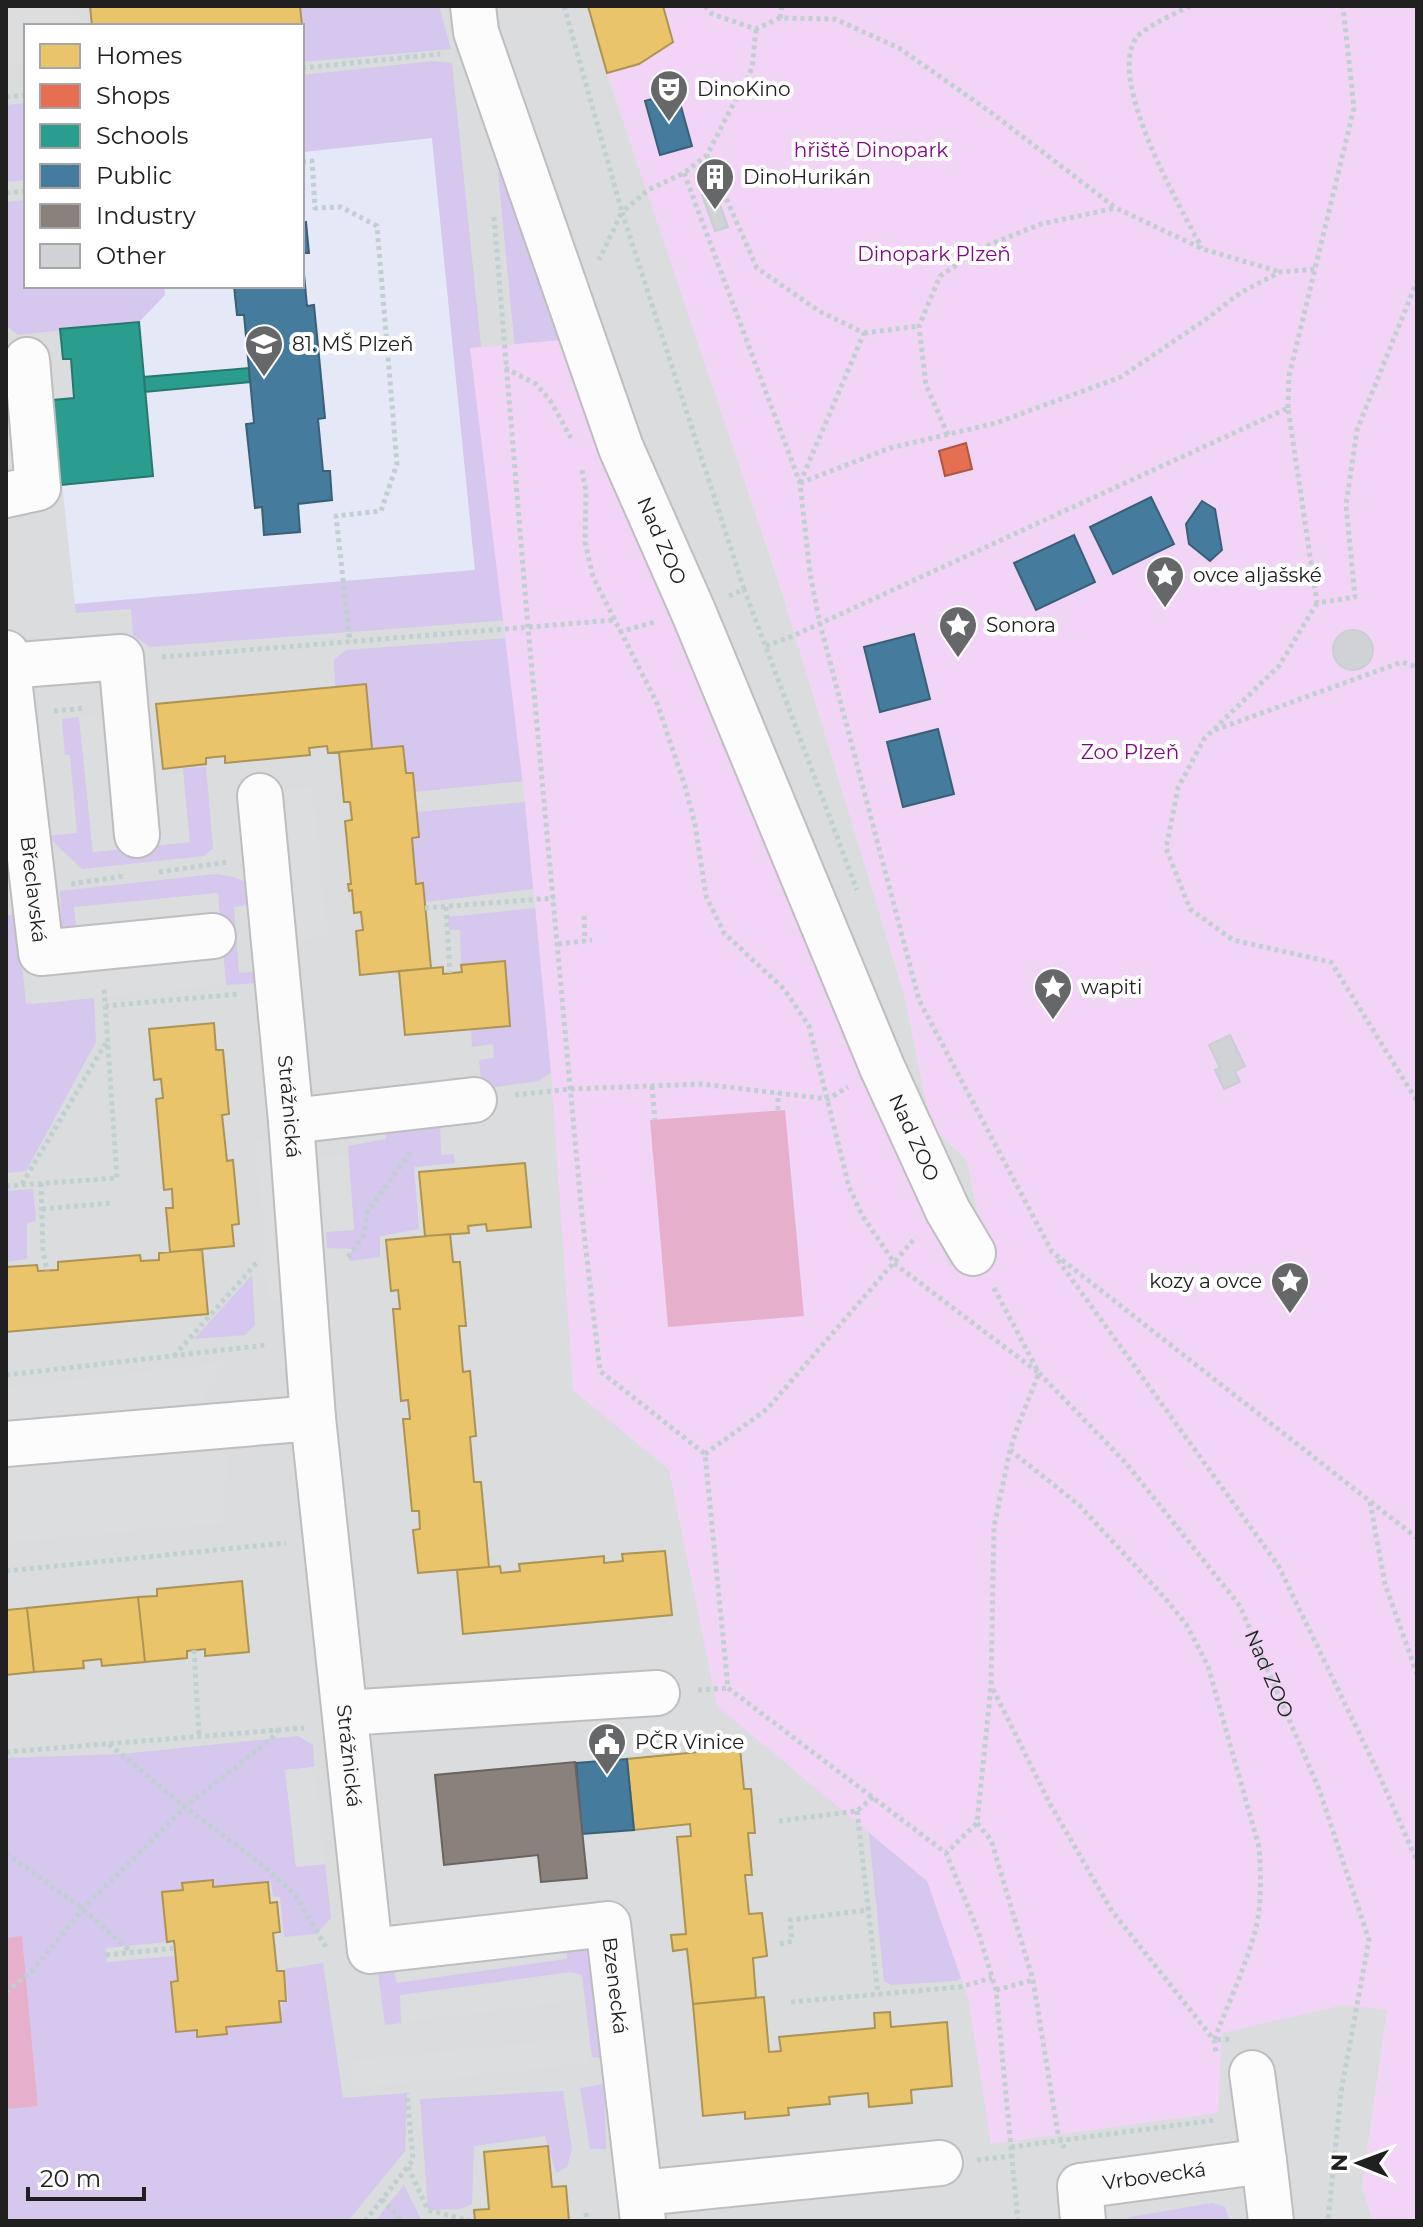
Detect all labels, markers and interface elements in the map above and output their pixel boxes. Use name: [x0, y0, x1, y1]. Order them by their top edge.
legend: [24, 24, 304, 288]
text: Homes: [96, 41, 182, 70]
theatre icon: DinoKino: [648, 68, 690, 123]
place label: DinoKino: [697, 77, 791, 101]
text: Shops: [96, 81, 170, 110]
text: Schools: [96, 121, 189, 150]
park label: hřiště Dinopark: [794, 138, 948, 162]
building icon: DinoHurikán: [694, 156, 736, 211]
text: Public: [96, 161, 172, 190]
place label: DinoHurikán: [743, 165, 871, 189]
text: Industry: [96, 201, 196, 230]
text: Other: [96, 241, 166, 270]
park label: Dinopark Plzeň: [857, 242, 1011, 266]
school or university icon: 81. MŠ Plzeň: [243, 323, 285, 378]
place label: 81. MŠ Plzeň: [292, 332, 413, 356]
street label: Nad ZOO: [632, 493, 692, 588]
place icon: ovce aljašské: [1144, 554, 1186, 609]
place label: ovce aljašské: [1193, 563, 1322, 587]
place icon: Sonora: [937, 604, 979, 659]
place label: Sonora: [986, 613, 1056, 637]
park label: Zoo Plzeň: [1081, 740, 1179, 764]
street label: Břeclavská: [15, 835, 52, 944]
place icon: wapiti: [1032, 966, 1074, 1021]
place label: wapiti: [1081, 975, 1142, 999]
street label: Strážnická: [273, 1054, 306, 1159]
street label: Nad ZOO: [884, 1090, 945, 1185]
place icon: kozy a ovce: [1269, 1260, 1311, 1315]
place label: kozy a ovce: [1149, 1269, 1262, 1293]
street label: Nad ZOO: [1240, 1626, 1299, 1721]
street label: Strážnická: [332, 1703, 367, 1808]
public building icon: PČR Vinice: [586, 1721, 628, 1776]
place label: PČR Vinice: [635, 1730, 744, 1754]
street label: Bzenecká: [598, 1936, 633, 2036]
north arrow: [1319, 2123, 1399, 2203]
scale bar: [28, 2151, 144, 2201]
text: N: [1326, 2154, 1353, 2172]
street label: Vrbovecká: [1101, 2157, 1207, 2195]
text: 20 m: [40, 2164, 101, 2193]

